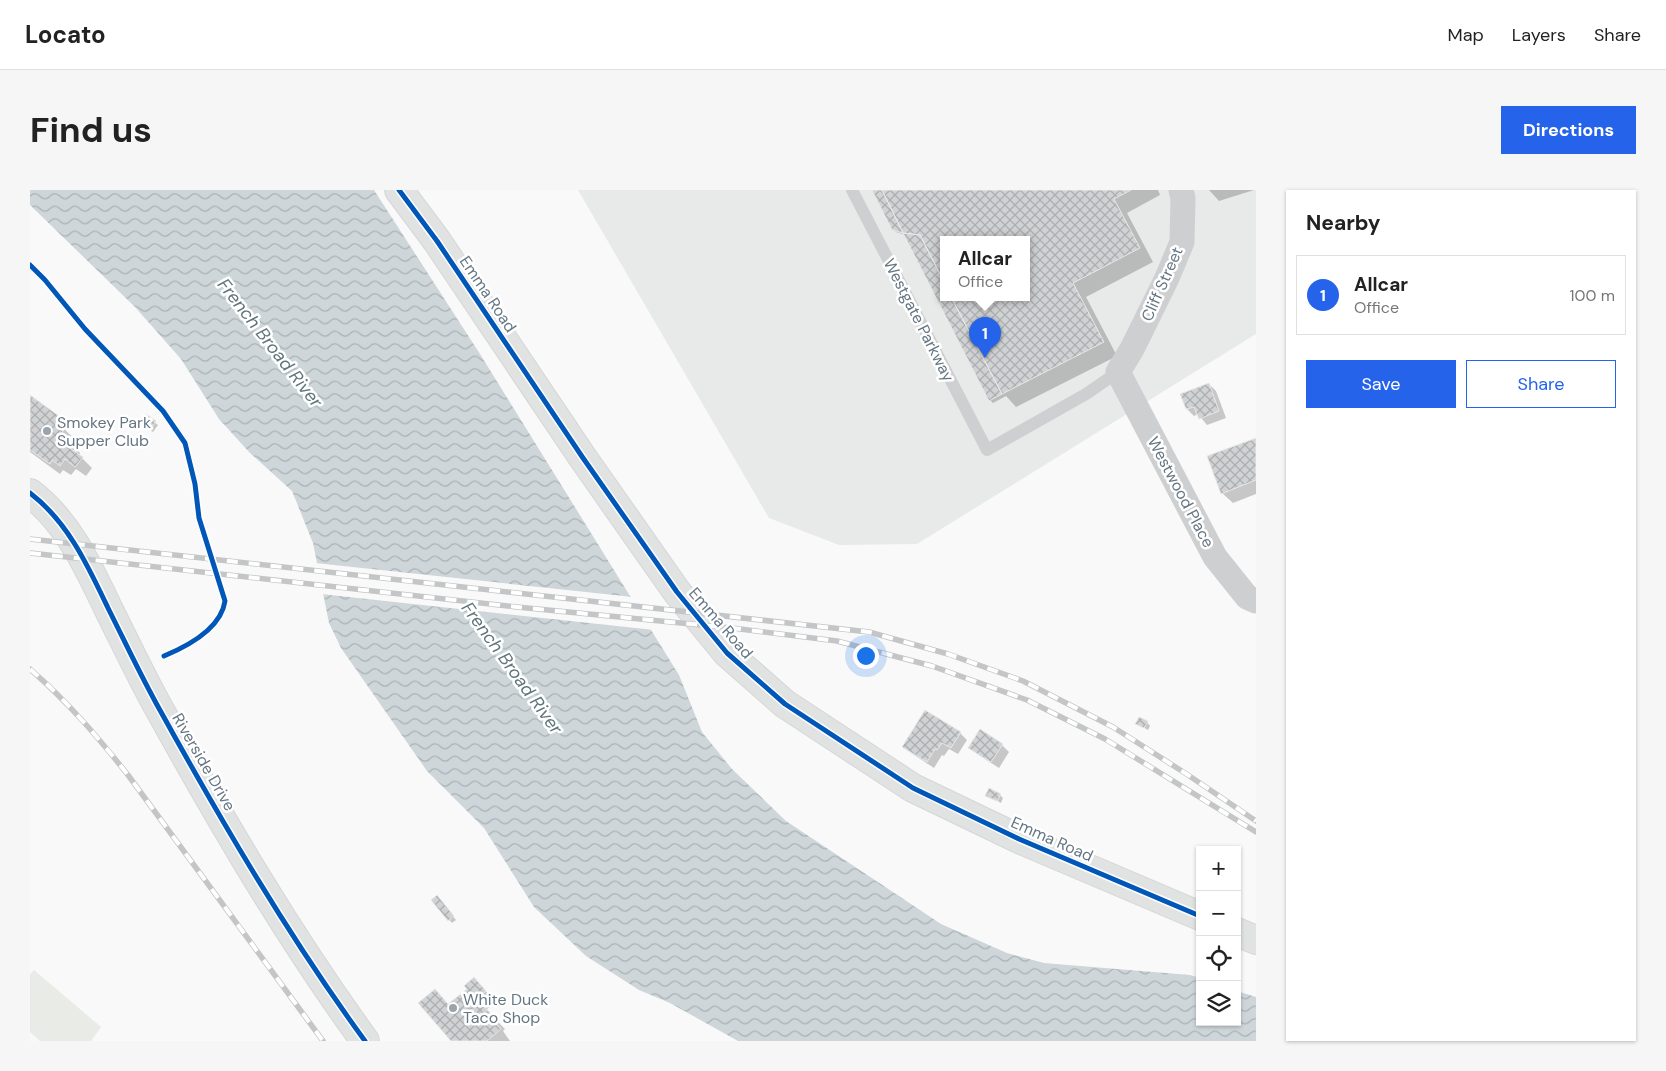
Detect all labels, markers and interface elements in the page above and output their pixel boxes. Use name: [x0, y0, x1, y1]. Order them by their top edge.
text: Locato: [25, 19, 106, 50]
text: Map: [1448, 23, 1484, 47]
text: Layers: [1512, 23, 1566, 47]
text: Share: [1594, 23, 1641, 47]
button: Directions: [1501, 106, 1636, 154]
text: Find us: [30, 107, 152, 153]
text: Nearby: [1306, 209, 1380, 237]
popup: [940, 236, 1030, 301]
street label: Cliff Street: [1136, 243, 1188, 325]
text: Allcar: [958, 246, 1012, 271]
street label: Emma Road: [455, 252, 521, 336]
street label: Westgate Parkway: [879, 255, 959, 385]
text: Office: [958, 271, 1003, 292]
text: Allcar: [1354, 272, 1408, 297]
water label: French Broad River: [212, 273, 329, 414]
text: 1: [1320, 285, 1326, 306]
text: 100 m: [1570, 285, 1615, 306]
text: Office: [1354, 297, 1399, 318]
pin: 1: [969, 317, 1001, 358]
button: Save: [1306, 360, 1456, 408]
button: Share: [1466, 360, 1616, 408]
place label: Smokey Park Supper Club: [57, 412, 151, 451]
marker: Smokey Park Supper Club: [41, 425, 53, 437]
street label: Westwood Place: [1143, 433, 1219, 551]
street label: Emma Road: [684, 583, 758, 663]
water label: French Broad River: [456, 597, 569, 740]
your location: [853, 643, 879, 669]
street label: Riverside Drive: [168, 709, 240, 815]
street label: Emma Road: [1008, 812, 1096, 866]
map controls: [1196, 846, 1241, 1026]
button: +: [1196, 846, 1241, 891]
button: −: [1196, 891, 1241, 936]
button: locate: [1196, 936, 1241, 981]
button: layers: [1196, 981, 1241, 1026]
place label: White Duck Taco Shop: [463, 989, 548, 1028]
marker: White Duck Taco Shop: [447, 1002, 459, 1014]

